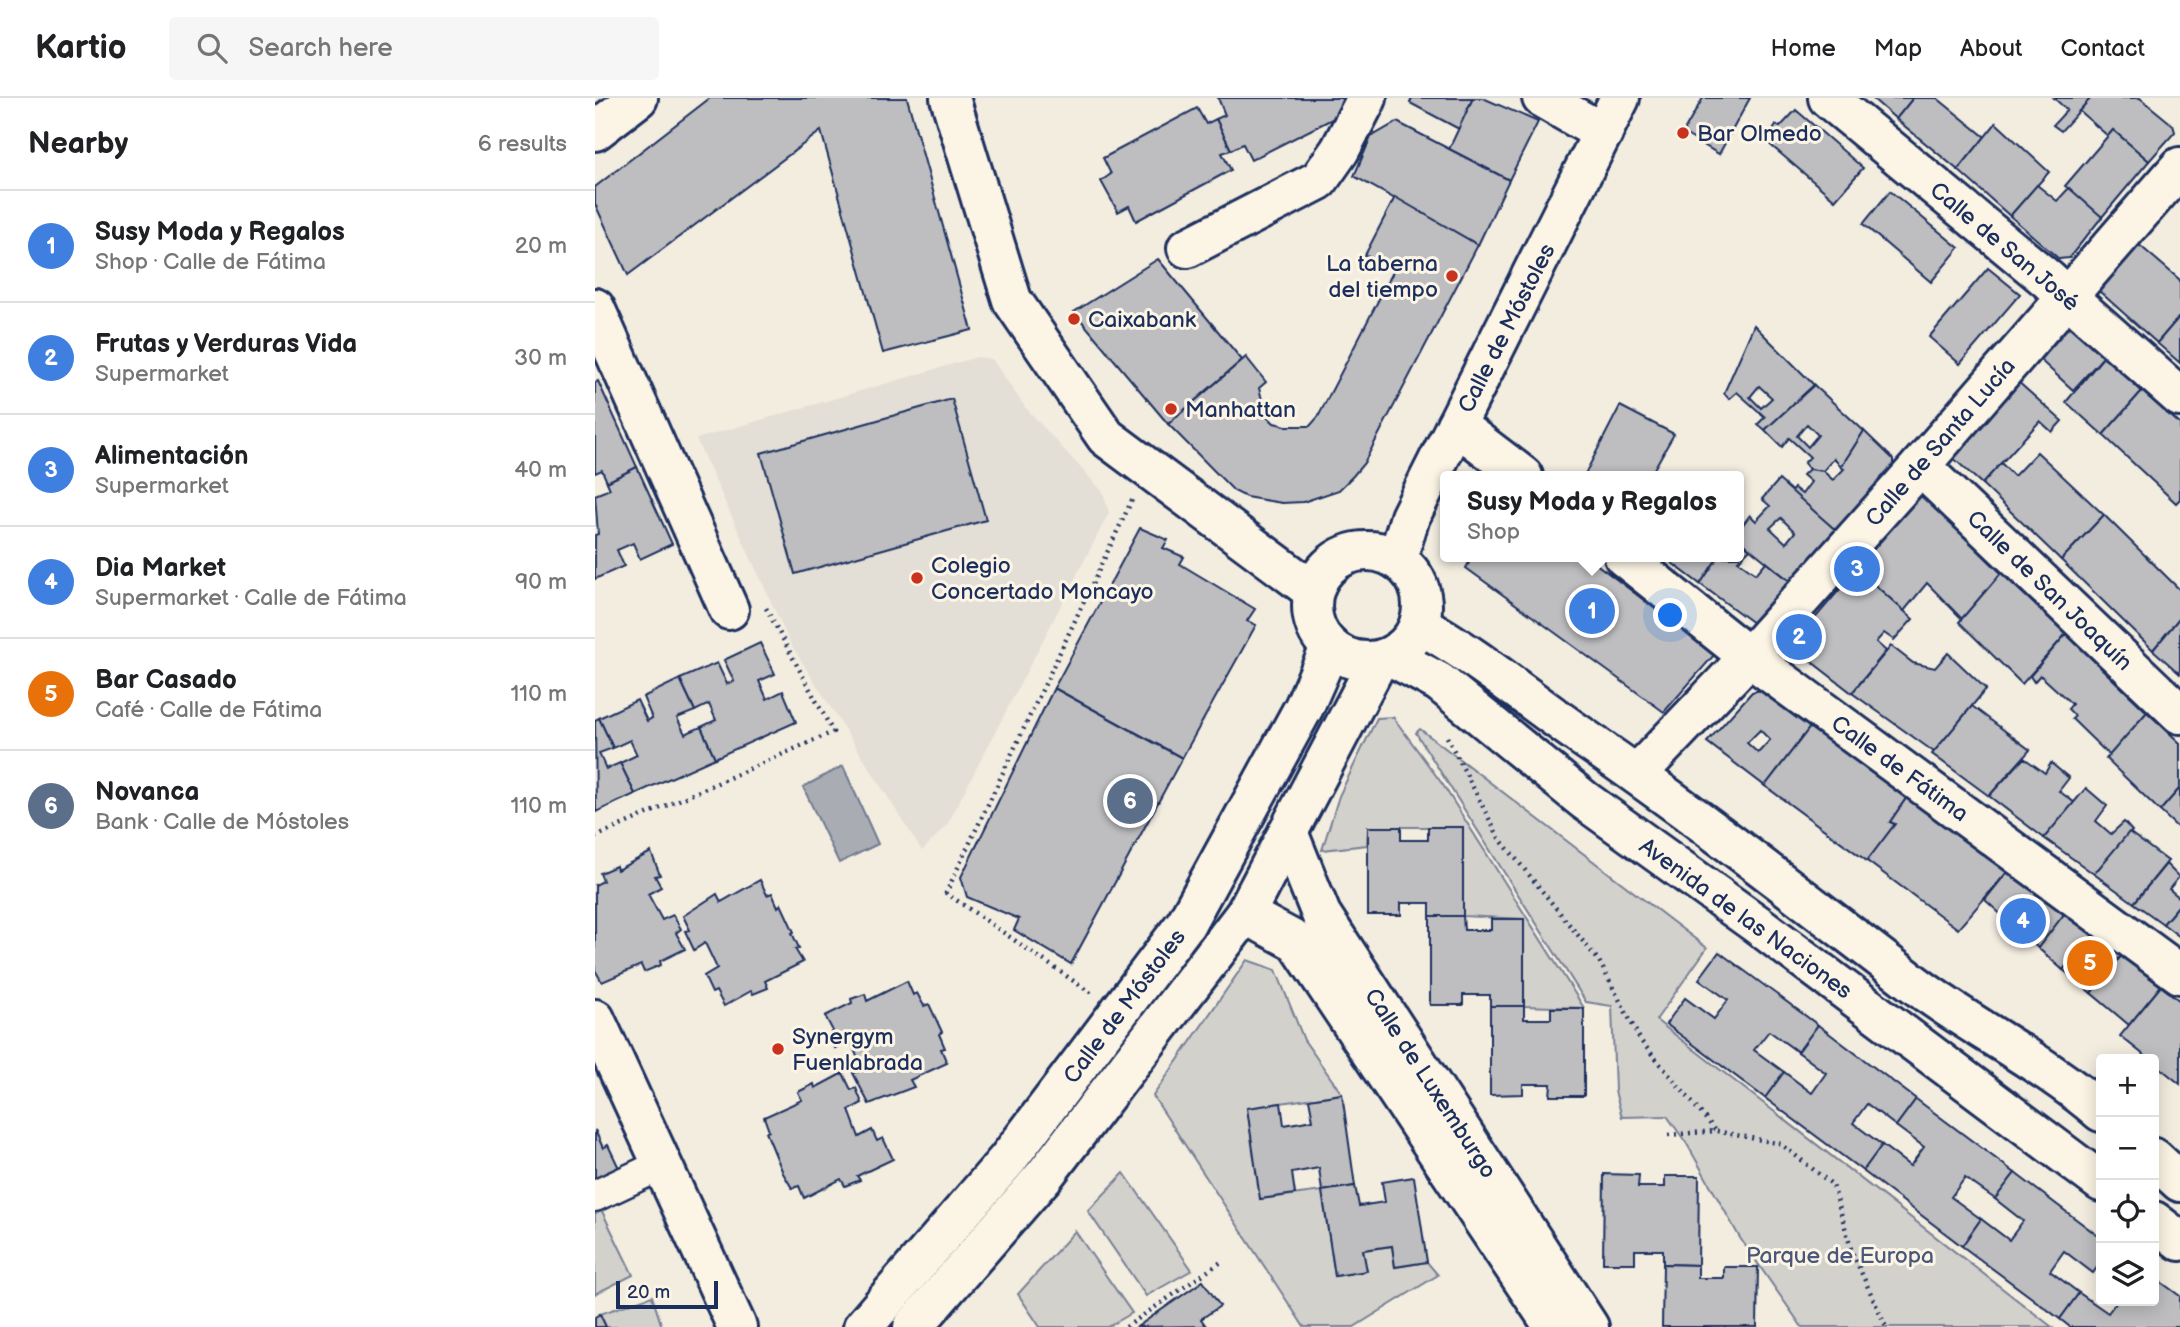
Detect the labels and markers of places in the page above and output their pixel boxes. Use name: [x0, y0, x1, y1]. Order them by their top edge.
place label: Bar Olmedo: [1697, 120, 1822, 148]
marker: Bar Olmedo: [1675, 125, 1691, 141]
place label: La taberna del tiempo: [1326, 250, 1438, 304]
marker: La taberna del tiempo: [1444, 268, 1460, 284]
place label: Caixabank: [1088, 306, 1197, 334]
marker: Caixabank: [1066, 311, 1082, 327]
place label: Manhattan: [1185, 396, 1296, 424]
marker: Manhattan: [1163, 401, 1179, 417]
pin: 3: [1834, 543, 1880, 595]
place label: Colegio Concertado Moncayo: [931, 552, 1154, 606]
marker: Colegio Concertado Moncayo: [909, 570, 925, 586]
pin: 1: [1569, 585, 1615, 637]
pin: 2: [1776, 611, 1822, 663]
pin: 6: [1107, 775, 1153, 827]
pin: 4: [2000, 895, 2046, 947]
pin: 5: [2067, 937, 2113, 989]
place label: Synergym Fuenlabrada: [792, 1023, 923, 1077]
marker: Synergym Fuenlabrada: [770, 1041, 786, 1057]

